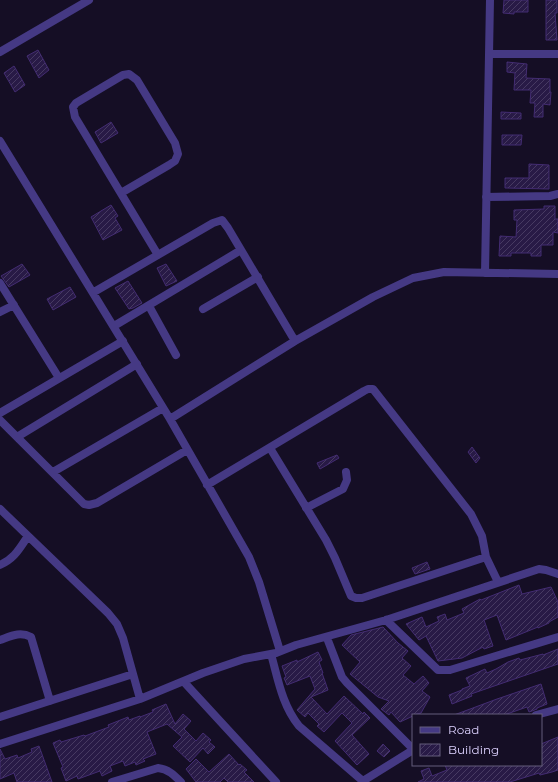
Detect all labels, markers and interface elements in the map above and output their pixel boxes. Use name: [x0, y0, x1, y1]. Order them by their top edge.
legend: [412, 714, 542, 766]
text: Road: [448, 722, 479, 737]
text: Building: [448, 742, 499, 757]

